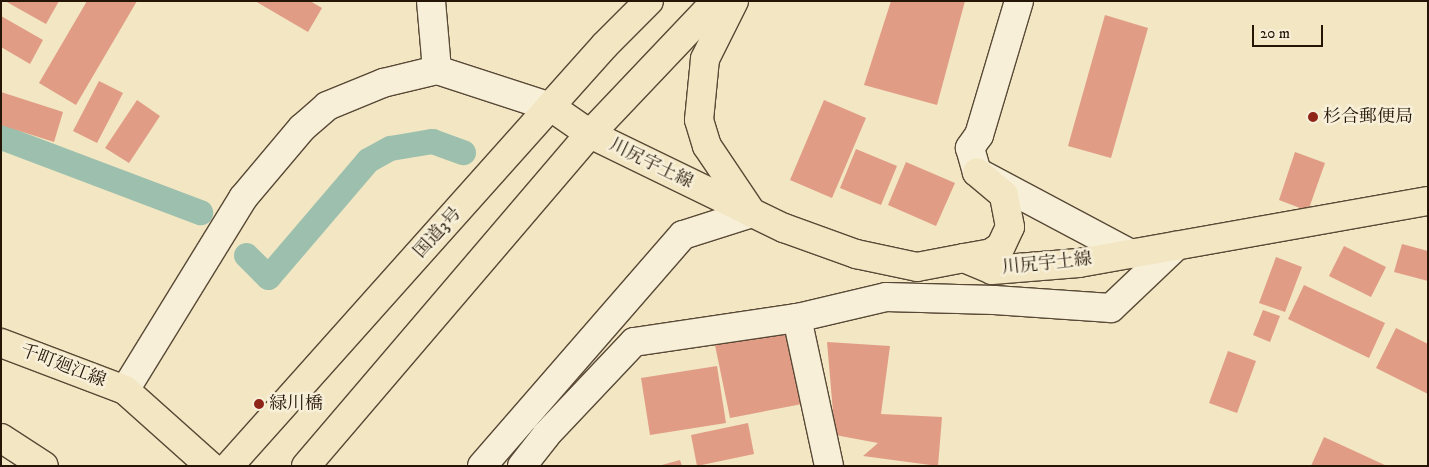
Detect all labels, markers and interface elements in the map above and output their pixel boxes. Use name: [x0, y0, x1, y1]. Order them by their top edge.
scale bar: [1254, 15, 1325, 47]
text: 20 m: [1260, 24, 1290, 43]
place label: 杉合郵便局: [1323, 106, 1413, 128]
marker: 杉合郵便局: [1307, 111, 1319, 123]
street label: 川尻宇土線: [606, 135, 696, 193]
street label: 国道3号: [410, 203, 466, 263]
street label: 川尻宇土線: [1001, 249, 1093, 279]
street label: 千町廻江線: [17, 340, 109, 392]
place label: 緑川橋: [269, 393, 323, 415]
marker: 緑川橋: [253, 398, 265, 410]

